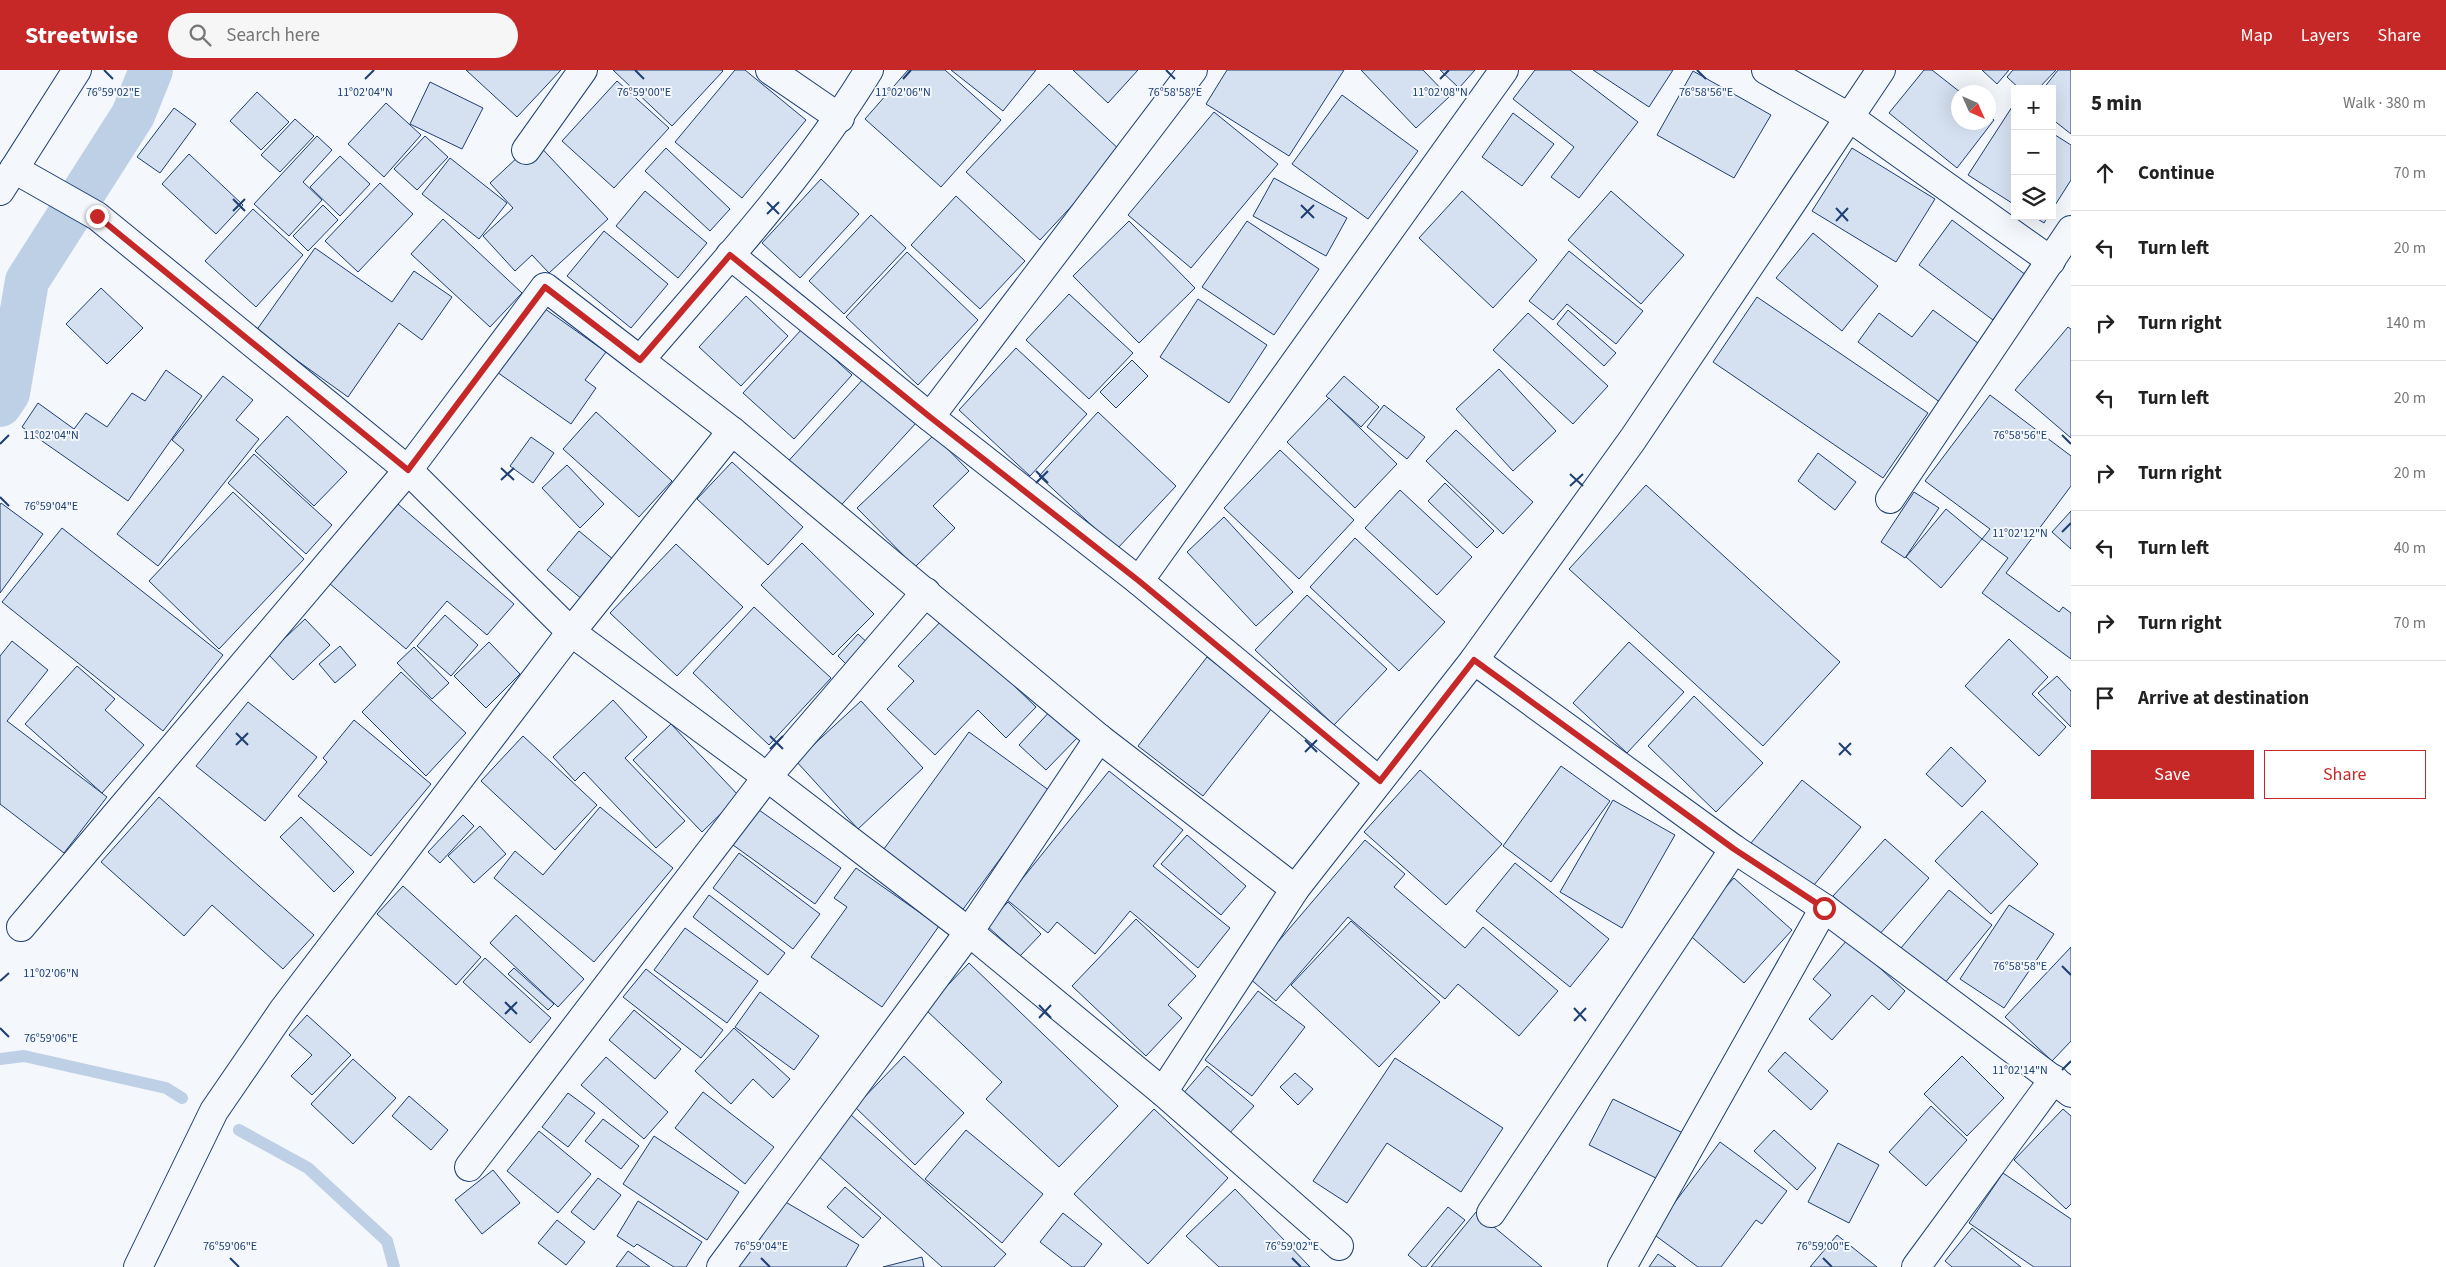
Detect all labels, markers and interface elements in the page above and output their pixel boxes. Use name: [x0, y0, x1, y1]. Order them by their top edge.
search box: [168, 13, 518, 58]
text: Streetwise: [25, 18, 138, 53]
icon: search: [186, 21, 214, 49]
text: Search here: [226, 22, 320, 49]
text: Map: [2241, 23, 2273, 48]
text: Layers: [2301, 23, 2350, 48]
text: Share: [2378, 23, 2421, 48]
text: 76°59'02"E: [86, 84, 140, 101]
text: 11°02'04"N: [337, 84, 393, 101]
text: 76°59'00"E: [617, 84, 671, 101]
text: 11°02'06"N: [875, 84, 931, 101]
text: 76°58'58"E: [1148, 84, 1202, 101]
text: 11°02'08"N: [1412, 84, 1468, 101]
text: 76°58'56"E: [1679, 84, 1733, 101]
north arrow: [1951, 85, 1996, 130]
map controls: [2011, 85, 2056, 220]
button: +: [2011, 85, 2056, 130]
text: 5 min: [2091, 88, 2142, 118]
text: Walk · 380 m: [2343, 92, 2426, 114]
button: −: [2011, 130, 2056, 175]
icon: ahead: [2091, 159, 2119, 187]
text: Continue: [2138, 160, 2215, 187]
text: 70 m: [2394, 162, 2426, 184]
button: layers: [2011, 175, 2056, 220]
route end: [86, 205, 109, 228]
icon: left: [2091, 234, 2119, 262]
text: Turn left: [2138, 235, 2209, 262]
text: 20 m: [2394, 237, 2426, 259]
icon: right: [2091, 309, 2119, 337]
text: Turn right: [2138, 310, 2222, 337]
text: 140 m: [2386, 312, 2426, 334]
icon: left: [2091, 384, 2119, 412]
text: Turn left: [2138, 385, 2209, 412]
text: 20 m: [2394, 387, 2426, 409]
text: 11°02'04"N: [23, 427, 79, 444]
text: 76°58'56"E: [1993, 427, 2047, 444]
icon: right: [2091, 459, 2119, 487]
text: Turn right: [2138, 460, 2222, 487]
text: 20 m: [2394, 462, 2426, 484]
text: 76°59'04"E: [24, 498, 78, 515]
text: 11°02'12"N: [1992, 525, 2048, 542]
icon: left: [2091, 534, 2119, 562]
text: Turn left: [2138, 535, 2209, 562]
text: 40 m: [2394, 537, 2426, 559]
icon: right: [2091, 609, 2119, 637]
text: Turn right: [2138, 610, 2222, 637]
text: 70 m: [2394, 612, 2426, 634]
icon: arrive: [2091, 684, 2119, 712]
text: Arrive at destination: [2138, 685, 2309, 712]
button: Save: [2091, 750, 2254, 799]
button: Share: [2264, 750, 2426, 799]
route start: [1813, 897, 1836, 920]
text: 76°58'58"E: [1993, 958, 2047, 975]
text: 11°02'06"N: [23, 965, 79, 982]
text: 76°59'06"E: [24, 1030, 78, 1047]
text: 11°02'14"N: [1992, 1062, 2048, 1079]
text: 76°59'06"E: [203, 1238, 257, 1255]
text: 76°59'04"E: [734, 1238, 788, 1255]
text: 76°59'02"E: [1265, 1238, 1319, 1255]
text: 76°59'00"E: [1796, 1238, 1850, 1255]

